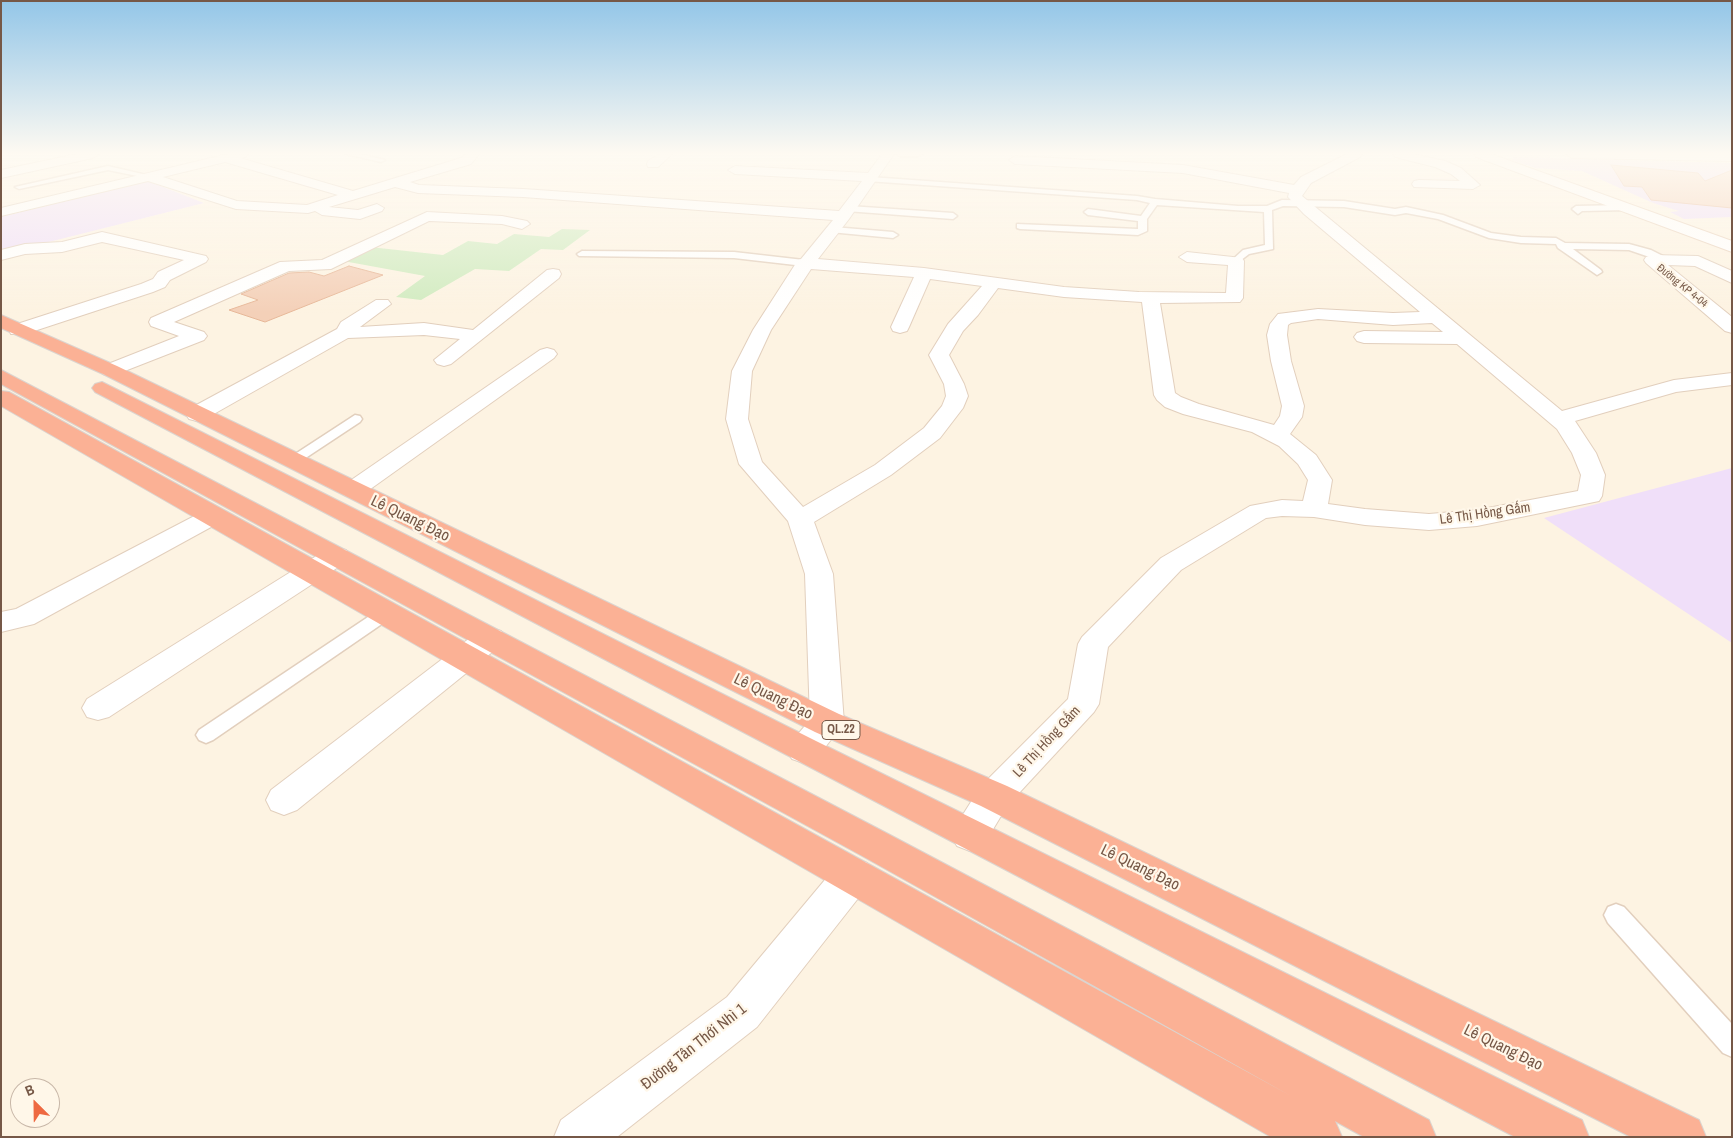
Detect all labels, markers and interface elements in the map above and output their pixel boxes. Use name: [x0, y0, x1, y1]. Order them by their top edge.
street label: Đường KP 4-04: [1654, 261, 1710, 311]
street label: Lê Quang Đạo: [367, 492, 453, 546]
street label: Lê Thị Hồng Gấm: [1439, 499, 1531, 529]
street label: Lê Quang Đạo: [730, 670, 816, 724]
street label: Lê Thị Hồng Gấm: [1010, 703, 1084, 781]
road number: QL.22: [822, 720, 860, 740]
street label: Lê Quang Đạo: [1097, 841, 1183, 895]
street label: Đường Tân Thới Nhì 1: [637, 1000, 751, 1094]
street label: Lê Quang Đạo: [1460, 1021, 1546, 1075]
north arrow: [10, 1078, 60, 1128]
text: B: [22, 1080, 37, 1100]

